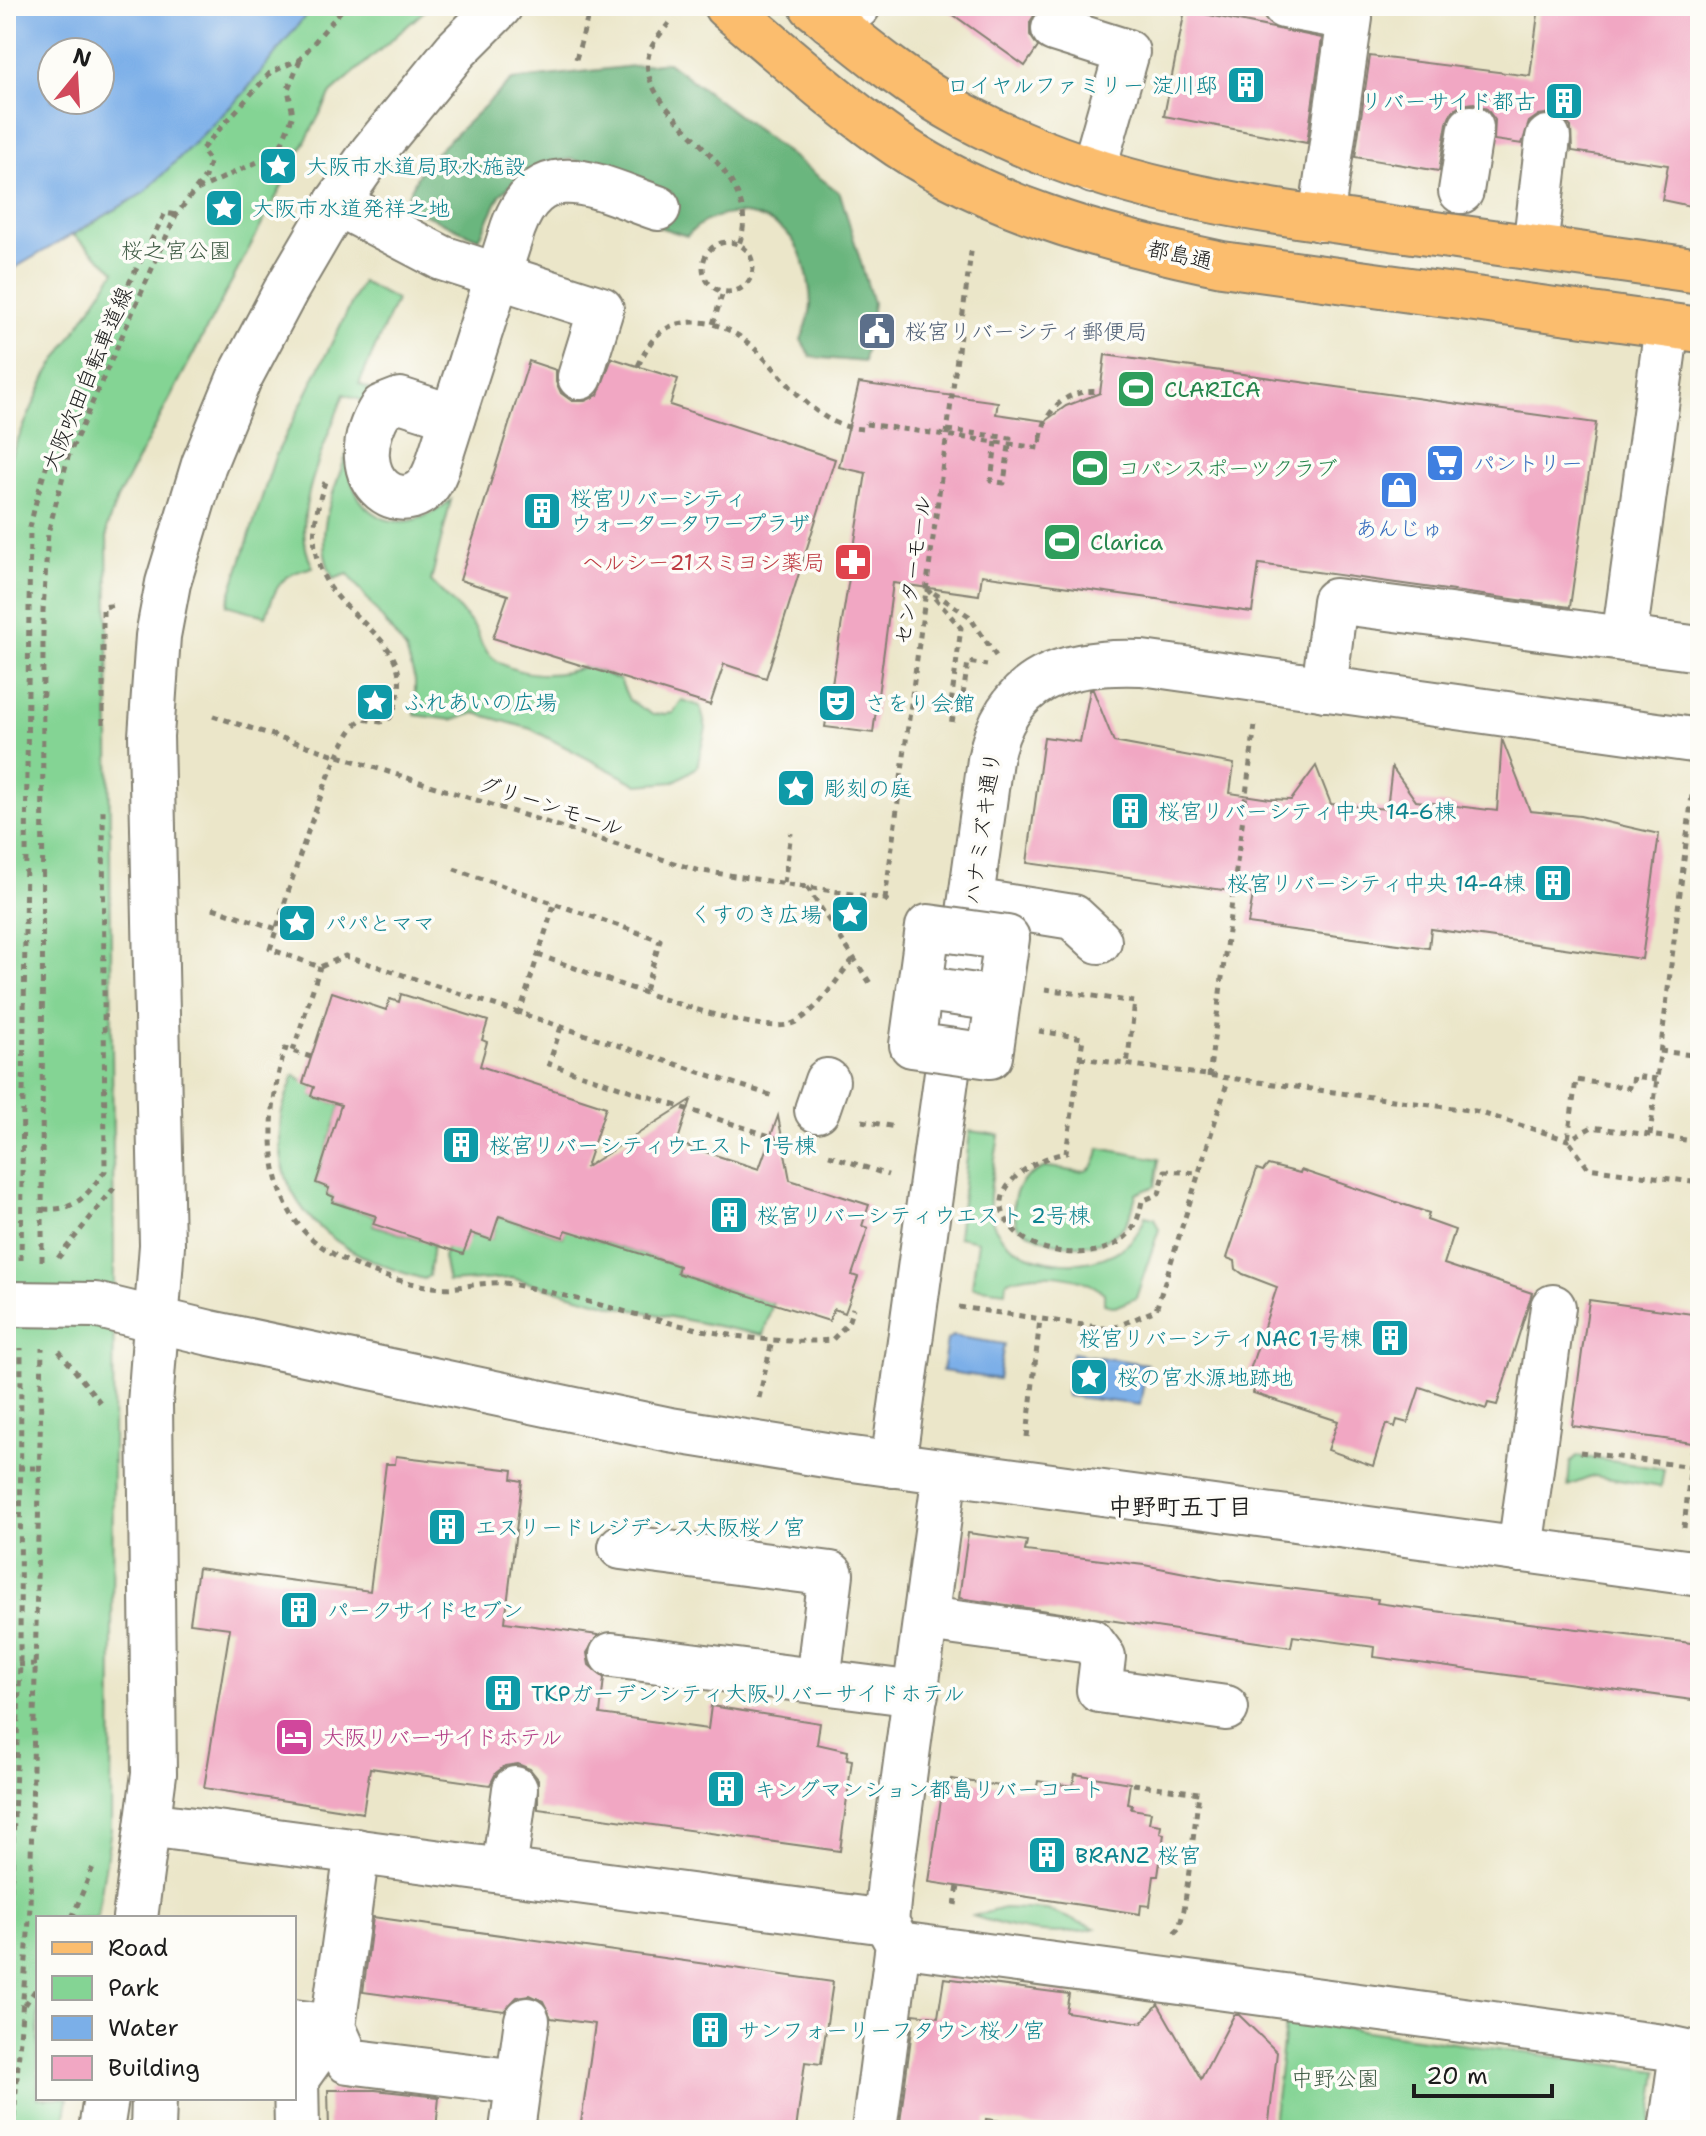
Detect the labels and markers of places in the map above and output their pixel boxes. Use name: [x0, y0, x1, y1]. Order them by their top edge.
building icon: ロイヤルファミリー 淀川邸: [1225, 64, 1267, 106]
place label: ロイヤルファミリー 淀川邸: [947, 71, 1218, 100]
building icon: リバーサイド都古: [1543, 80, 1585, 122]
place label: リバーサイド都古: [1360, 87, 1536, 116]
place icon: 大阪市水道局取水施設: [257, 145, 299, 187]
place label: 大阪市水道局取水施設: [306, 152, 526, 181]
place icon: 大阪市水道発祥之地: [203, 187, 245, 229]
place label: 大阪市水道発祥之地: [252, 194, 450, 223]
public building icon: 桜宮リバーシティ郵便局: [856, 310, 898, 352]
place label: 桜宮リバーシティ郵便局: [905, 317, 1147, 346]
sports icon: CLARICA: [1115, 368, 1157, 410]
place label: CLARICA: [1164, 375, 1261, 404]
supermarket icon: パントリー: [1424, 442, 1466, 484]
sports icon: コパンスポーツクラブ: [1069, 447, 1111, 489]
place label: パントリー: [1473, 449, 1583, 478]
place label: コパンスポーツクラブ: [1118, 454, 1338, 483]
shop icon: あんじゅ: [1378, 469, 1420, 511]
place label: 桜宮リバーシティ ウォータータワープラザ: [570, 484, 810, 538]
building icon: 桜宮リバーシティ ウォータータワープラザ: [521, 490, 563, 532]
place label: あんじゅ: [1355, 514, 1443, 543]
sports icon: Clarica: [1041, 521, 1083, 563]
place label: Clarica: [1090, 528, 1164, 557]
pharmacy icon: ヘルシー21スミヨシ薬局: [832, 541, 874, 583]
place label: ヘルシー21スミヨシ薬局: [582, 548, 825, 577]
place icon: ふれあいの広場: [354, 681, 396, 723]
theatre icon: さをり会館: [816, 682, 858, 724]
place label: ふれあいの広場: [403, 688, 557, 717]
place label: さをり会館: [865, 689, 975, 718]
place icon: 彫刻の庭: [775, 767, 817, 809]
place label: 彫刻の庭: [824, 774, 912, 803]
building icon: 桜宮リバーシティ中央 14-6棟: [1109, 790, 1151, 832]
place label: 桜宮リバーシティ中央 14-6棟: [1158, 797, 1456, 826]
building icon: 桜宮リバーシティ中央 14-4棟: [1532, 862, 1574, 904]
place label: 桜宮リバーシティ中央 14-4棟: [1227, 869, 1525, 898]
place icon: くすのき広場: [829, 893, 871, 935]
place label: くすのき広場: [690, 900, 822, 929]
place icon: パパとママ: [276, 902, 318, 944]
place label: パパとママ: [325, 909, 435, 938]
building icon: 桜宮リバーシティウエスト 1号棟: [440, 1124, 482, 1166]
place label: 桜宮リバーシティウエスト 1号棟: [489, 1131, 816, 1160]
building icon: 桜宮リバーシティウエスト 2号棟: [708, 1194, 750, 1236]
place label: 桜宮リバーシティウエスト 2号棟: [757, 1201, 1090, 1230]
building icon: 桜宮リバーシティNAC 1号棟: [1369, 1317, 1411, 1359]
place label: 桜宮リバーシティNAC 1号棟: [1079, 1324, 1362, 1353]
place icon: 桜の宮水源地跡地: [1068, 1356, 1110, 1398]
place label: 桜の宮水源地跡地: [1117, 1363, 1293, 1392]
building icon: エスリードレジデンス大阪桜ノ宮: [426, 1506, 468, 1548]
place label: エスリードレジデンス大阪桜ノ宮: [475, 1513, 805, 1542]
building icon: パークサイドセブン: [278, 1589, 320, 1631]
place label: パークサイドセブン: [327, 1596, 524, 1625]
building icon: TKPガーデンシティ大阪リバーサイドホテル: [482, 1672, 524, 1714]
place label: TKPガーデンシティ大阪リバーサイドホテル: [531, 1679, 965, 1708]
hotel icon: 大阪リバーサイドホテル: [273, 1716, 315, 1758]
place label: 大阪リバーサイドホテル: [322, 1723, 563, 1752]
building icon: キングマンション都島リバーコート: [705, 1768, 747, 1810]
place label: キングマンション都島リバーコート: [754, 1775, 1105, 1804]
building icon: BRANZ 桜宮: [1026, 1834, 1068, 1876]
place label: BRANZ 桜宮: [1075, 1841, 1201, 1870]
building icon: サンフォーリーフタウン桜ノ宮: [689, 2009, 731, 2051]
place label: サンフォーリーフタウン桜ノ宮: [738, 2016, 1045, 2045]

